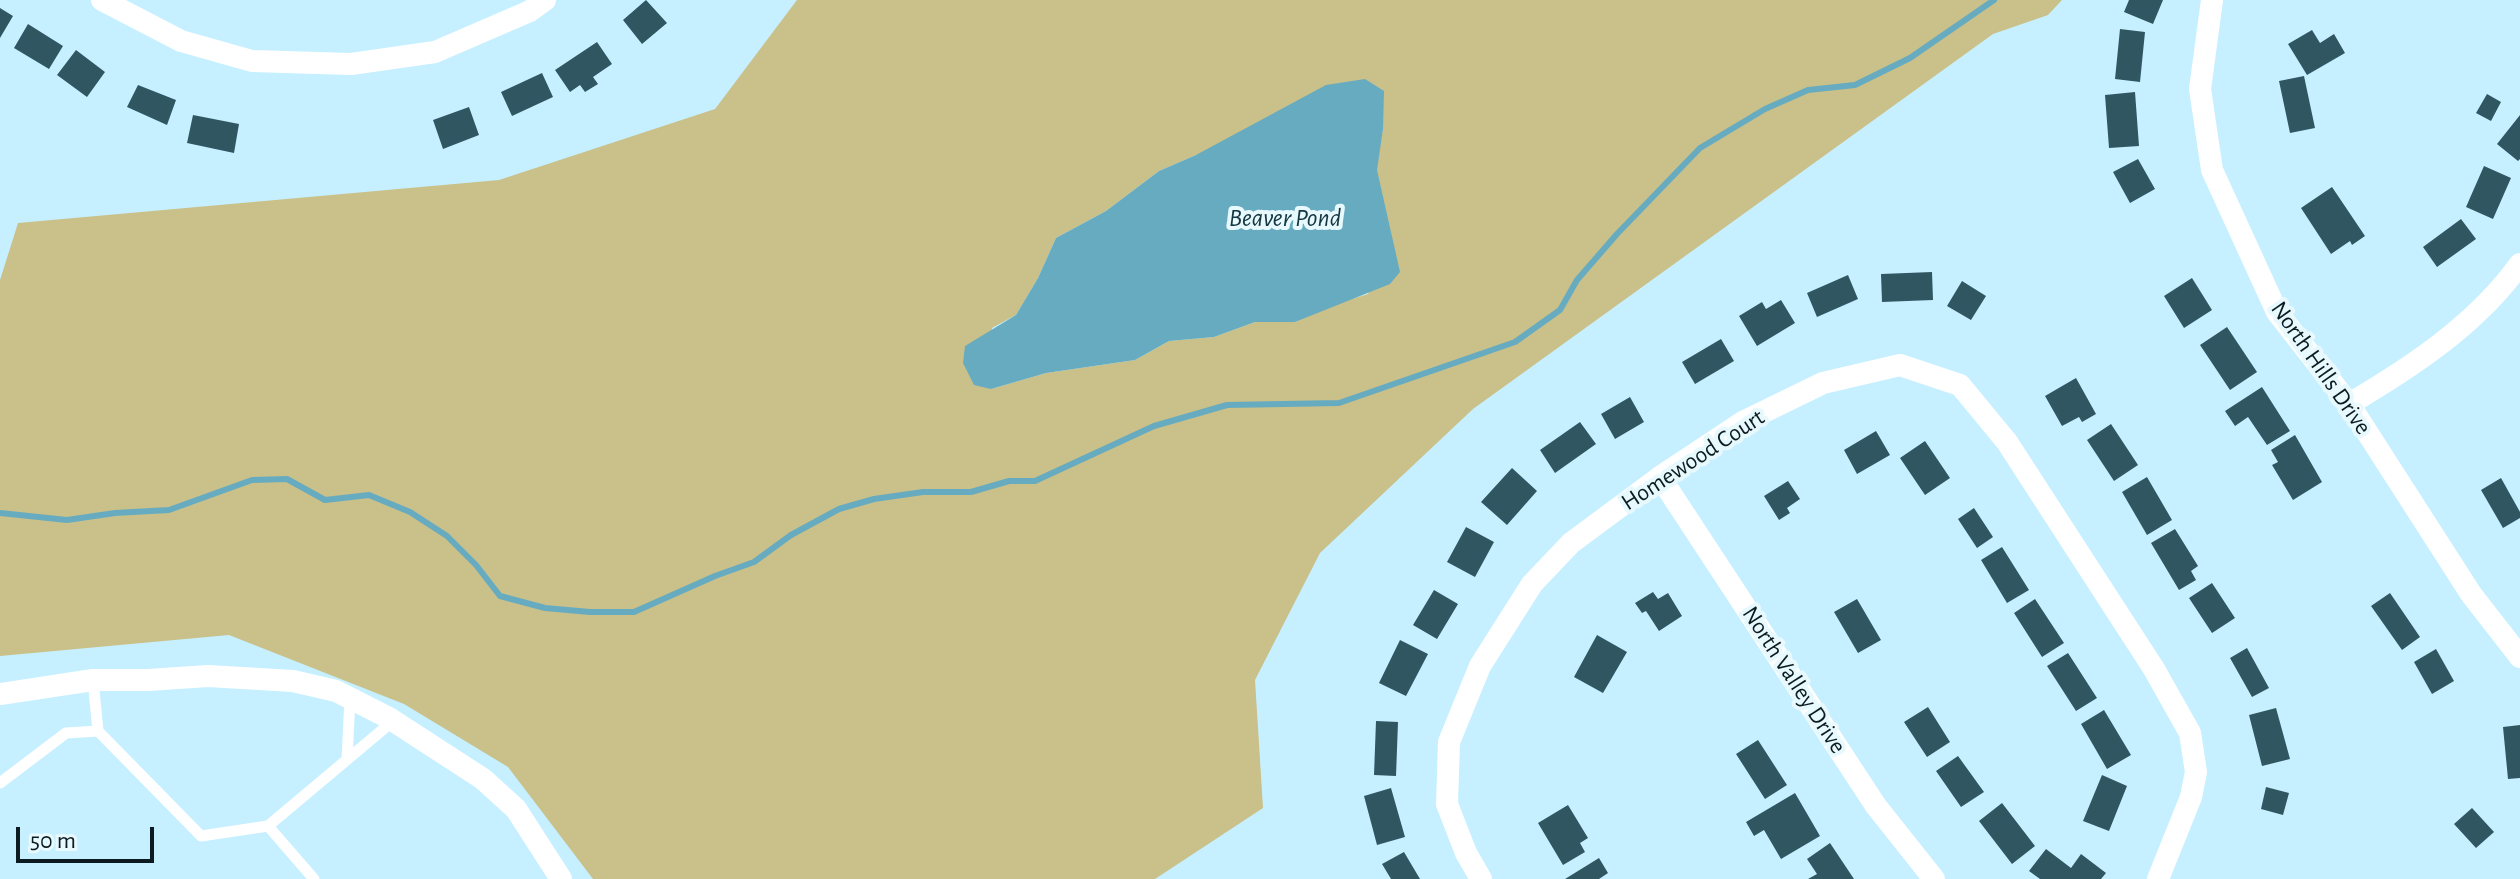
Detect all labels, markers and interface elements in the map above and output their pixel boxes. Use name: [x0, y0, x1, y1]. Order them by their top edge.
water label: Beaver Pond: [1229, 202, 1341, 234]
street label: North Hills Drive: [2264, 296, 2378, 440]
street label: Homewood Court: [1616, 403, 1770, 517]
street label: North Valley Drive: [1736, 601, 1852, 759]
scale bar: [20, 811, 158, 861]
text: 50 m: [30, 829, 76, 853]

